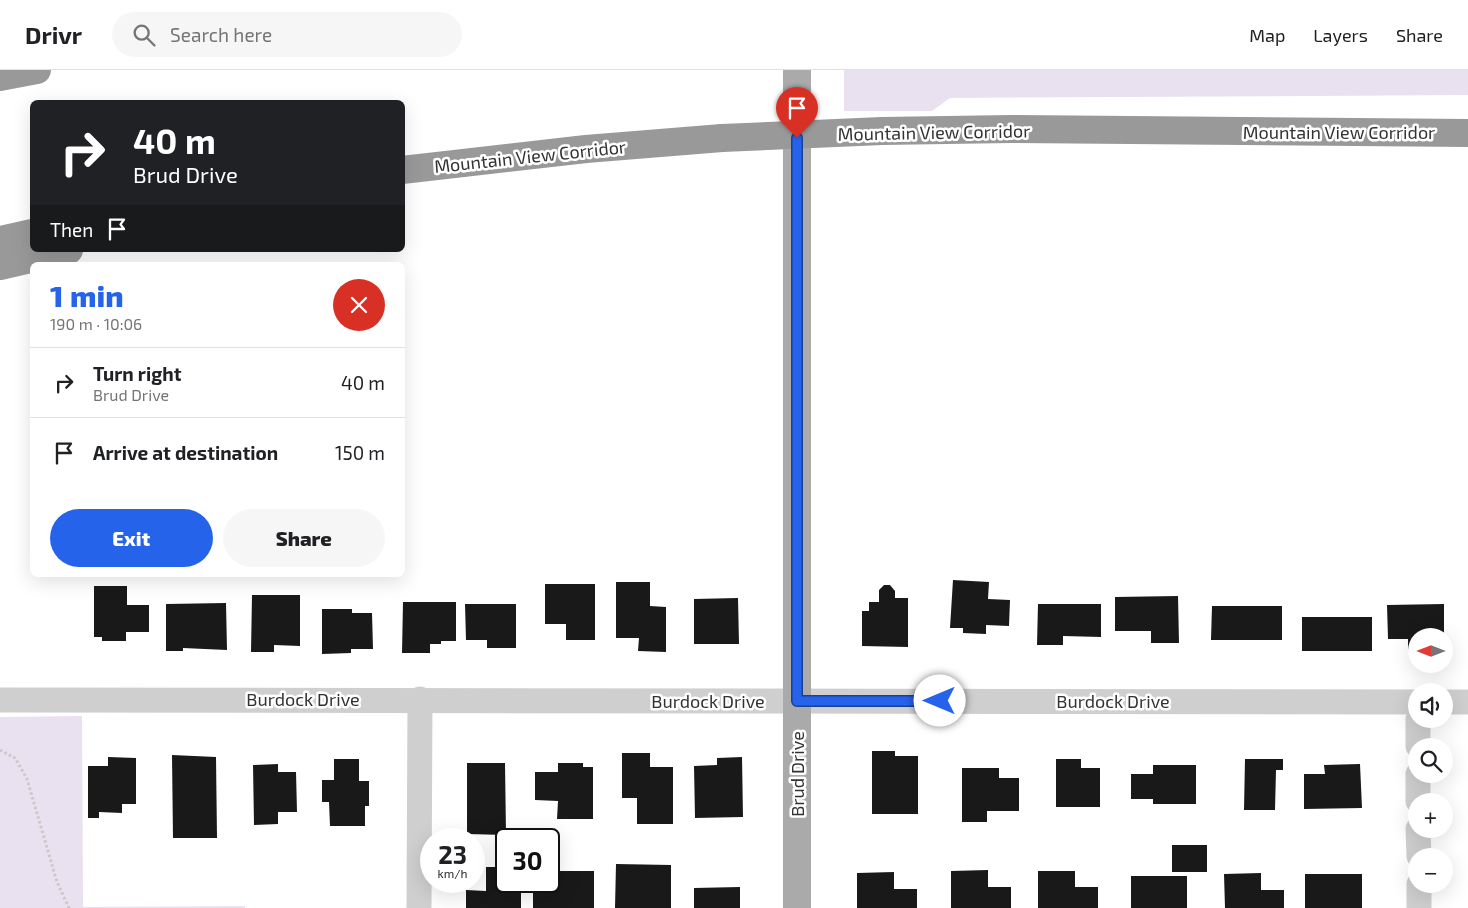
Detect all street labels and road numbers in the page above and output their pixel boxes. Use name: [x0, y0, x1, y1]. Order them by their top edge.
street label: Mountain View Corridor: [837, 119, 1031, 145]
street label: Mountain View Corridor: [1243, 121, 1435, 143]
street label: Mountain View Corridor: [433, 135, 627, 177]
street label: Burdock Drive: [246, 688, 360, 710]
street label: Burdock Drive: [651, 690, 765, 712]
street label: Burdock Drive: [1056, 690, 1170, 712]
street label: Brud Drive: [786, 731, 808, 817]

